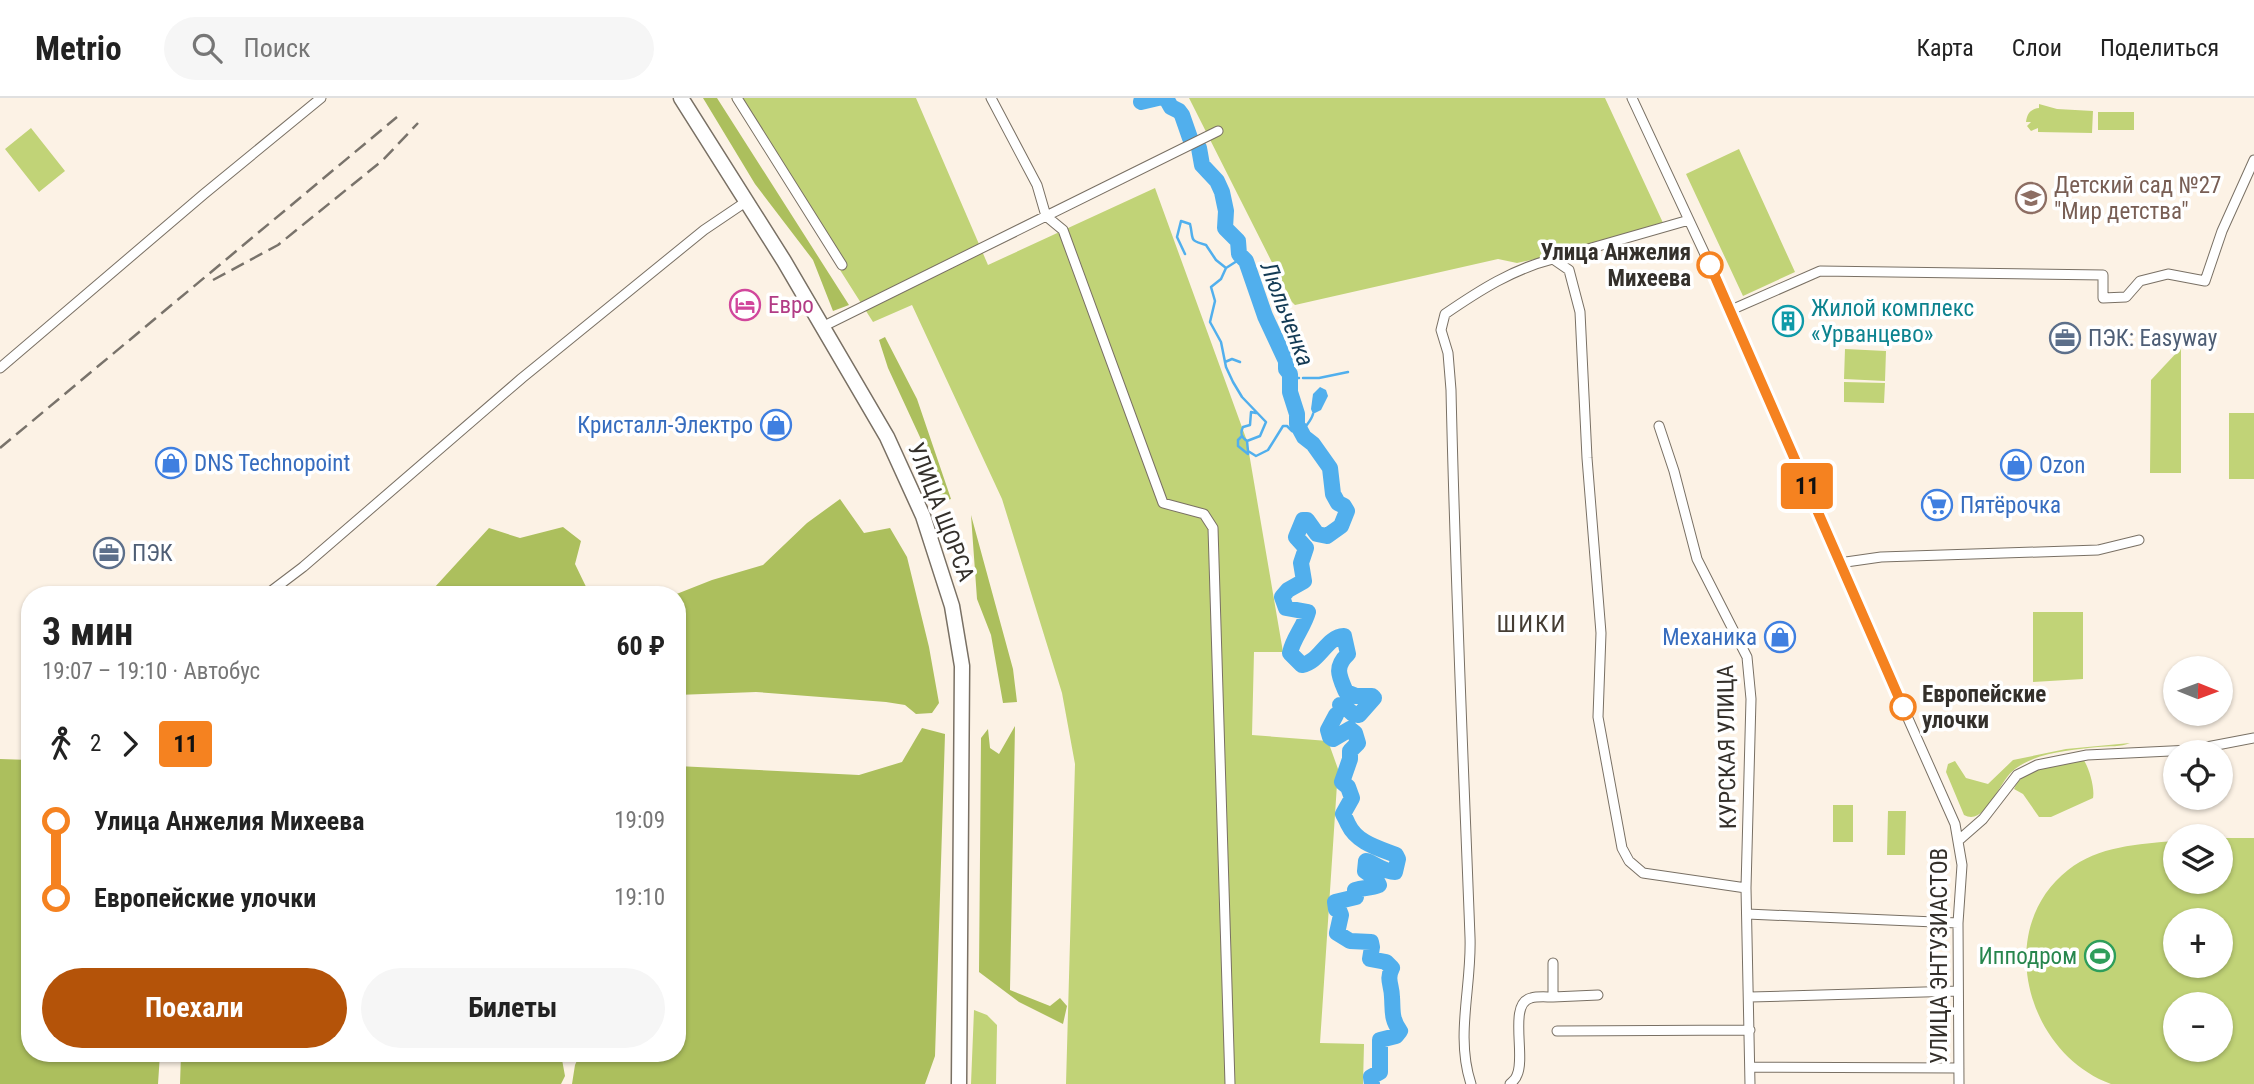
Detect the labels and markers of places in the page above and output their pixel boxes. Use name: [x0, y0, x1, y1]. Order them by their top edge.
place label: Детский сад №27 "Мир детства": [2054, 172, 2221, 225]
school or university icon: Детский сад №27 "Мир детства": [2014, 181, 2048, 215]
place label: Улица Анжелия Михеева: [1540, 239, 1691, 292]
marker: Улица Анжелия Михеева: [1697, 252, 1723, 278]
hotel icon: Евро: [728, 288, 762, 322]
place label: Евро: [768, 292, 814, 319]
place label: Жилой комплекс «Урванцево»: [1811, 295, 1974, 348]
building icon: Жилой комплекс «Урванцево»: [1771, 304, 1805, 338]
office icon: ПЭК: Easyway: [2048, 321, 2082, 355]
place label: ПЭК: Easyway: [2088, 325, 2218, 352]
shop icon: Кристалл-Электро: [759, 408, 793, 442]
place label: Кристалл-Электро: [577, 412, 753, 439]
shop icon: DNS Technopoint: [154, 446, 188, 480]
shop icon: Ozon: [1999, 448, 2033, 482]
place label: DNS Technopoint: [194, 450, 350, 477]
place label: Ozon: [2039, 452, 2085, 479]
supermarket icon: Пятёрочка: [1920, 488, 1954, 522]
place label: Пятёрочка: [1960, 492, 2061, 519]
office icon: ПЭК: [92, 536, 126, 570]
place label: ПЭК: [132, 540, 173, 567]
shop icon: Механика: [1763, 620, 1797, 654]
place label: Механика: [1662, 624, 1757, 651]
place label: Европейские улочки: [1922, 681, 2046, 734]
marker: Европейские улочки: [1890, 694, 1916, 720]
sports icon: Ипподром: [2083, 939, 2117, 973]
place label: Ипподром: [1979, 943, 2077, 970]

